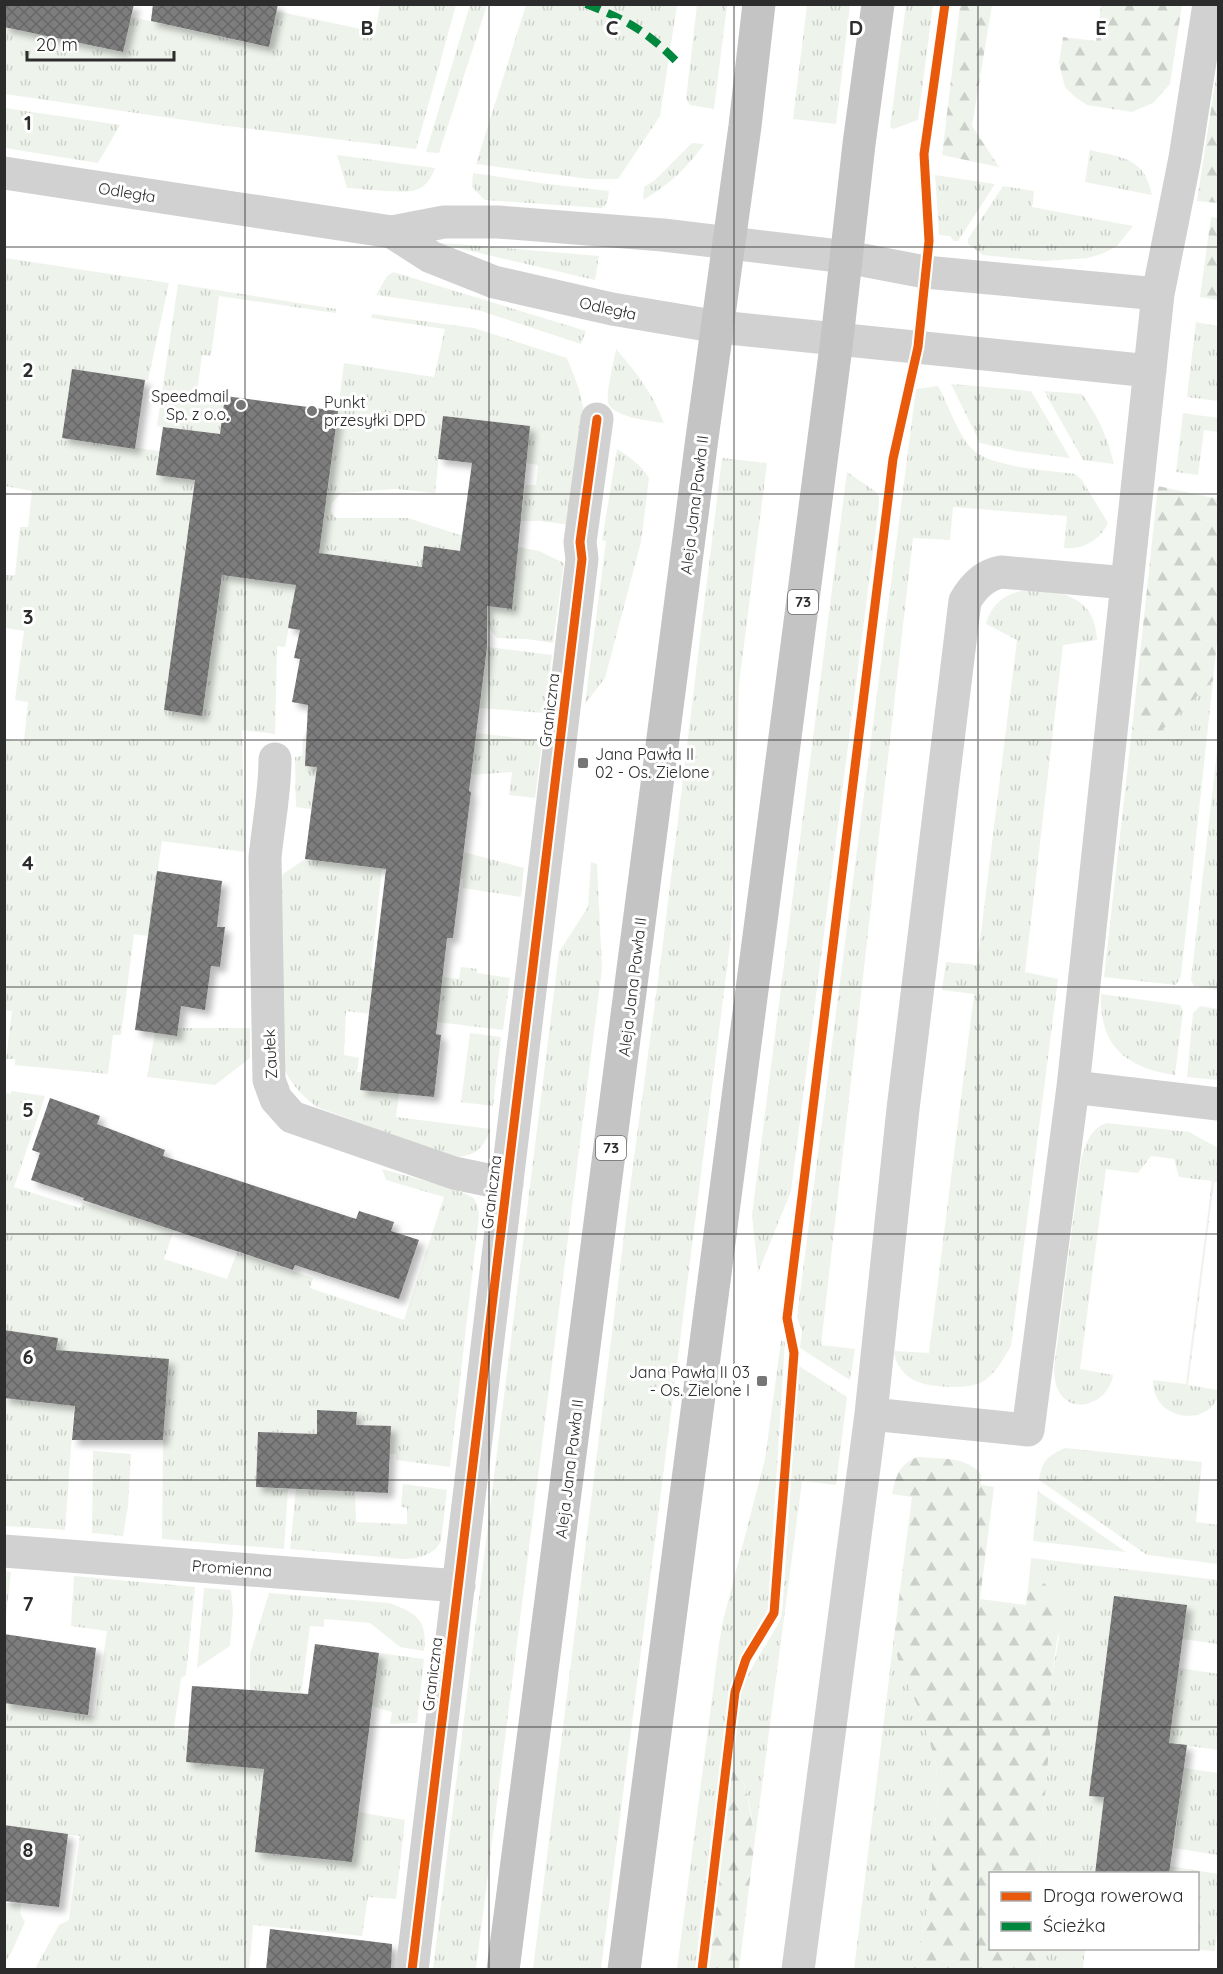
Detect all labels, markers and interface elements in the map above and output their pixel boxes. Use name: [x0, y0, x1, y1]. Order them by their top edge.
text: B: [360, 15, 374, 40]
text: C: [606, 15, 619, 40]
text: D: [849, 15, 863, 40]
text: E: [1095, 15, 1107, 40]
scale bar: [27, 24, 174, 62]
text: 20 m: [36, 33, 78, 56]
text: 1: [24, 110, 32, 135]
street label: Odległa: [97, 178, 157, 206]
street label: Odległa: [578, 292, 638, 324]
text: 2: [22, 357, 34, 382]
place label: Speedmail Sp. z o.o.: [151, 386, 229, 424]
place label: Punkt przesyłki DPD: [324, 392, 426, 430]
marker: Speedmail Sp. z o.o.: [234, 398, 248, 412]
marker: Punkt przesyłki DPD: [305, 404, 319, 418]
street label: Aleja Jana Pawła II: [676, 434, 712, 576]
road number: 73: [788, 590, 818, 614]
text: 3: [23, 604, 33, 629]
street label: Graniczna: [535, 672, 563, 748]
place label: Jana Pawła II 02 - Os. Zielone: [595, 744, 710, 782]
marker: Jana Pawła II 02 - Os. Zielone: [576, 756, 590, 770]
text: 4: [22, 850, 34, 875]
street label: Aleja Jana Pawła II: [614, 916, 650, 1058]
street label: Zaułek: [259, 1028, 281, 1080]
text: 5: [22, 1097, 34, 1122]
road number: 73: [596, 1136, 626, 1160]
street label: Graniczna: [477, 1154, 505, 1230]
text: 6: [22, 1344, 34, 1369]
place label: Jana Pawła II 03 - Os. Zielone I: [629, 1362, 750, 1400]
marker: Jana Pawła II 03 - Os. Zielone I: [755, 1374, 769, 1388]
street label: Aleja Jana Pawła II: [551, 1398, 587, 1540]
street label: Promienna: [191, 1555, 273, 1581]
text: 7: [23, 1591, 34, 1616]
street label: Graniczna: [418, 1636, 446, 1712]
text: 8: [23, 1837, 34, 1862]
legend: [989, 1872, 1199, 1950]
text: Droga rowerowa: [1043, 1884, 1183, 1907]
text: Ścieżka: [1043, 1914, 1106, 1937]

